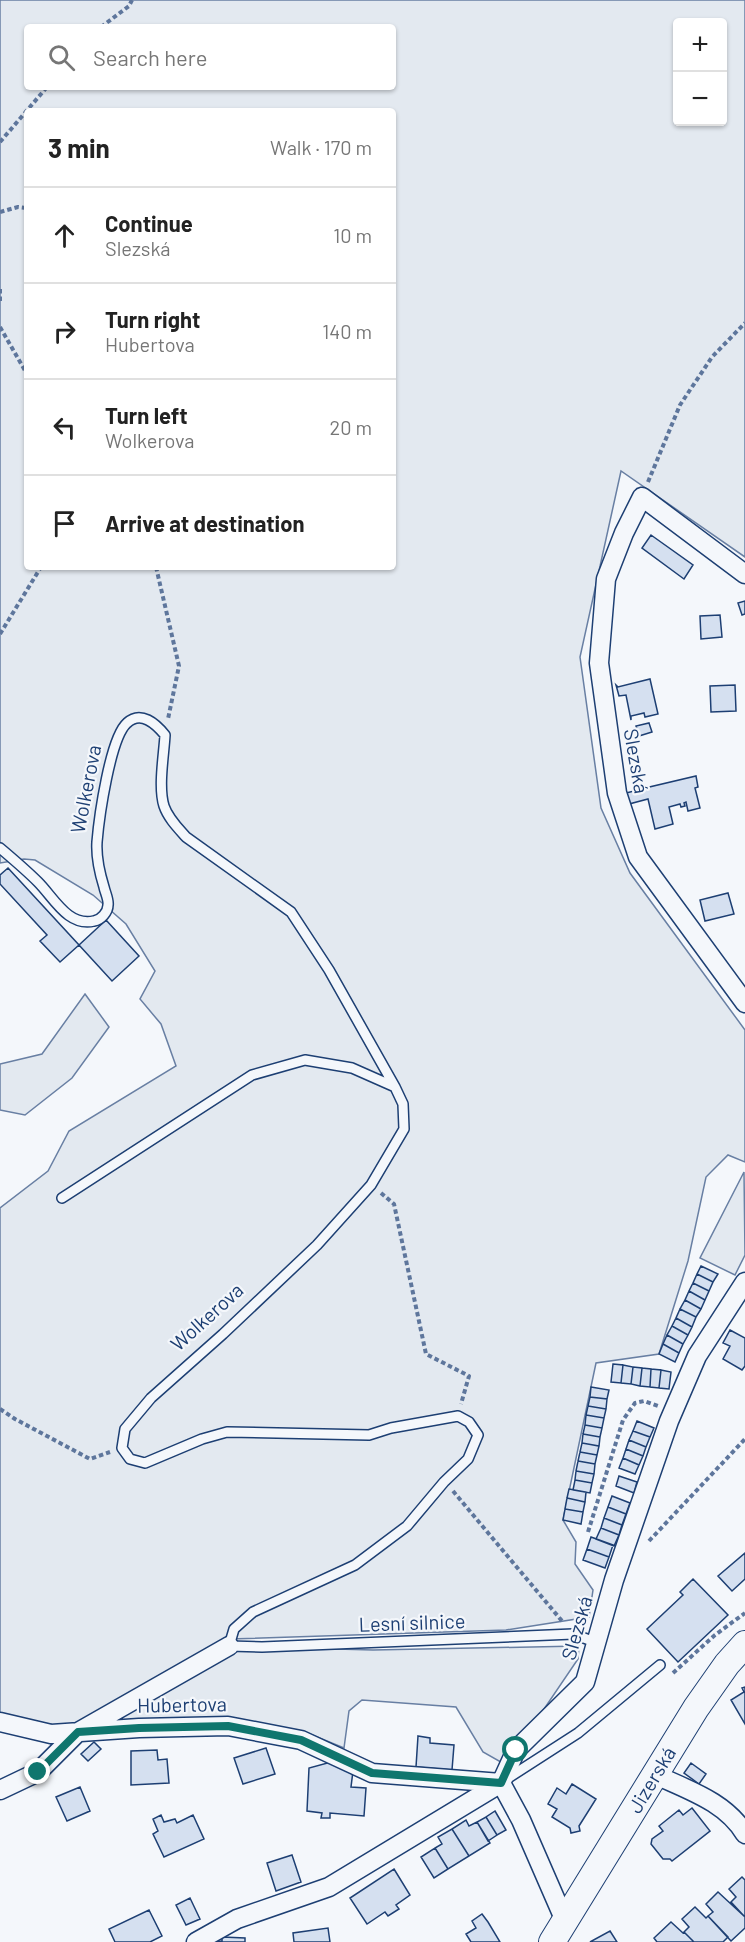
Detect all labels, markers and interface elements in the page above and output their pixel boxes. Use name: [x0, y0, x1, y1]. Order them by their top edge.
map controls: [673, 18, 727, 126]
button: +: [673, 18, 727, 72]
search box: [24, 24, 396, 90]
icon: search: [45, 41, 78, 74]
text: Search here: [93, 44, 207, 70]
button: −: [673, 72, 727, 126]
text: 3 min: [48, 132, 110, 163]
text: Walk · 170 m: [270, 135, 372, 159]
text: Continue: [105, 210, 193, 236]
icon: ahead: [48, 219, 81, 252]
text: 10 m: [333, 223, 372, 247]
text: Slezská: [105, 236, 171, 260]
text: Turn right: [105, 306, 200, 332]
icon: right: [48, 315, 81, 348]
text: 140 m: [322, 319, 372, 343]
text: Hubertova: [105, 332, 195, 356]
text: Turn left: [105, 402, 188, 428]
icon: left: [48, 411, 81, 444]
text: 20 m: [329, 415, 372, 439]
text: Wolkerova: [105, 428, 195, 452]
icon: arrive: [48, 507, 81, 540]
text: Arrive at destination: [105, 510, 304, 536]
street label: Slezská: [619, 726, 654, 795]
street label: Wolkerova: [65, 743, 105, 835]
street label: Wolkerova: [165, 1277, 248, 1355]
street label: Slezská: [555, 1593, 597, 1663]
street label: Lesní silnice: [358, 1608, 466, 1636]
street label: Hubertova: [137, 1691, 227, 1717]
route start: [502, 1736, 528, 1762]
street label: Jizerská: [622, 1742, 680, 1817]
route end: [24, 1758, 50, 1784]

